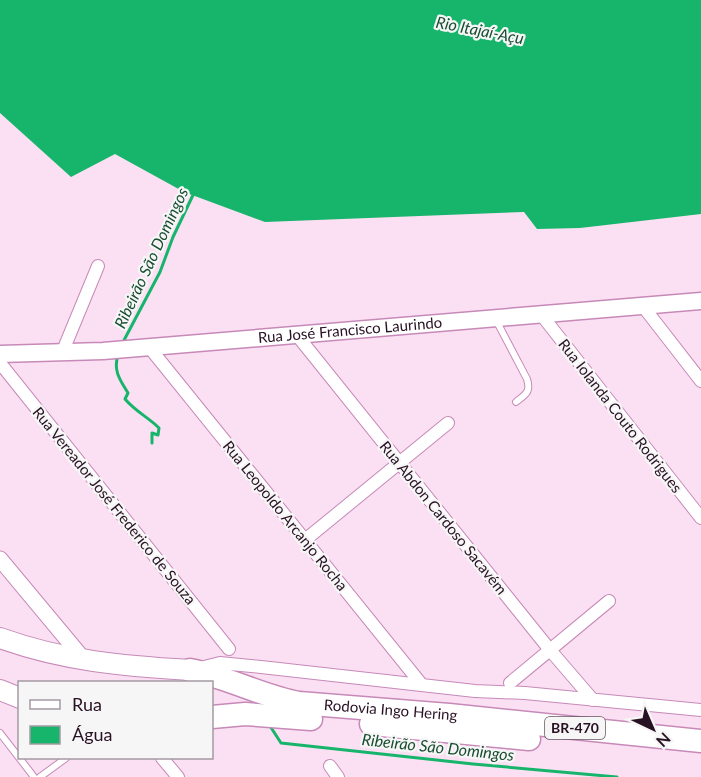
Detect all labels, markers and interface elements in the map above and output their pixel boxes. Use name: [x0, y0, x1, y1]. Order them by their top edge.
water label: Rio Itajaí-Açu: [435, 12, 526, 47]
water label: Ribeirão São Domingos: [110, 184, 192, 331]
street label: Rua José Francisco Laurindo: [257, 313, 443, 346]
street label: Rua Iolanda Couto Rodrigues: [555, 335, 686, 496]
street label: Rua Vereador José Frederico de Souza: [29, 403, 200, 608]
street label: Rua Leopoldo Arcanjo Rocha: [220, 437, 352, 594]
street label: Rua Abdon Cardoso Sacavém: [376, 437, 511, 598]
legend: [18, 681, 213, 759]
text: Rua: [72, 693, 102, 715]
street label: Rodovia Ingo Hering: [323, 695, 459, 724]
north arrow: [623, 699, 683, 759]
road number: BR-470: [545, 717, 605, 739]
text: Água: [72, 723, 113, 745]
water label: Ribeirão São Domingos: [361, 729, 516, 764]
text: N: [653, 729, 675, 751]

